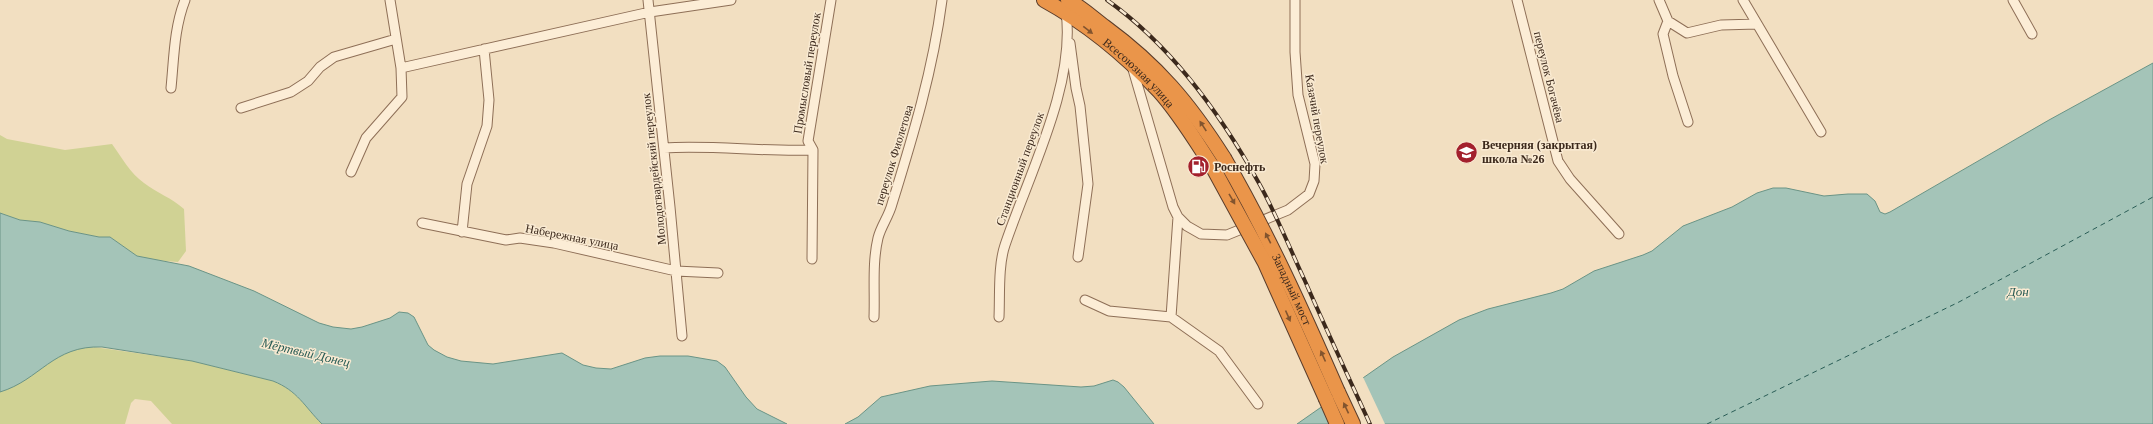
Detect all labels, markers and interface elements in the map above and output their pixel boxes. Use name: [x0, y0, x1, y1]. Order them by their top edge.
street label: Промысловый переулок: [790, 11, 824, 135]
one-way arrow: [1083, 25, 1094, 34]
street label: переулок Богачёва: [1531, 30, 1567, 125]
street label: Всесоюзная улица: [1100, 35, 1178, 111]
street label: Казачий переулок: [1302, 73, 1332, 165]
street label: Молодогвардейский переулок: [639, 92, 669, 246]
street label: переулок Фиолетова: [872, 103, 916, 207]
street label: Станционный переулок: [993, 110, 1047, 228]
one-way arrow: [1199, 120, 1207, 131]
place label: Вечерняя (закрытая) школа №26: [1482, 138, 1597, 166]
school or university icon: Вечерняя (закрытая) школа №26: [1453, 139, 1479, 165]
fuel station icon: Роснефть: [1186, 154, 1212, 180]
place label: Роснефть: [1214, 160, 1266, 174]
one-way arrow: [1228, 194, 1235, 205]
street label: Набережная улица: [524, 221, 621, 253]
one-way arrow: [1265, 233, 1271, 244]
street label: Западный мост: [1269, 251, 1315, 328]
water label: Дон: [2005, 284, 2029, 299]
one-way arrow: [1286, 311, 1292, 323]
water label: Мёртвый Донец: [259, 335, 352, 370]
one-way arrow: [1319, 350, 1325, 362]
one-way arrow: [1343, 402, 1349, 414]

